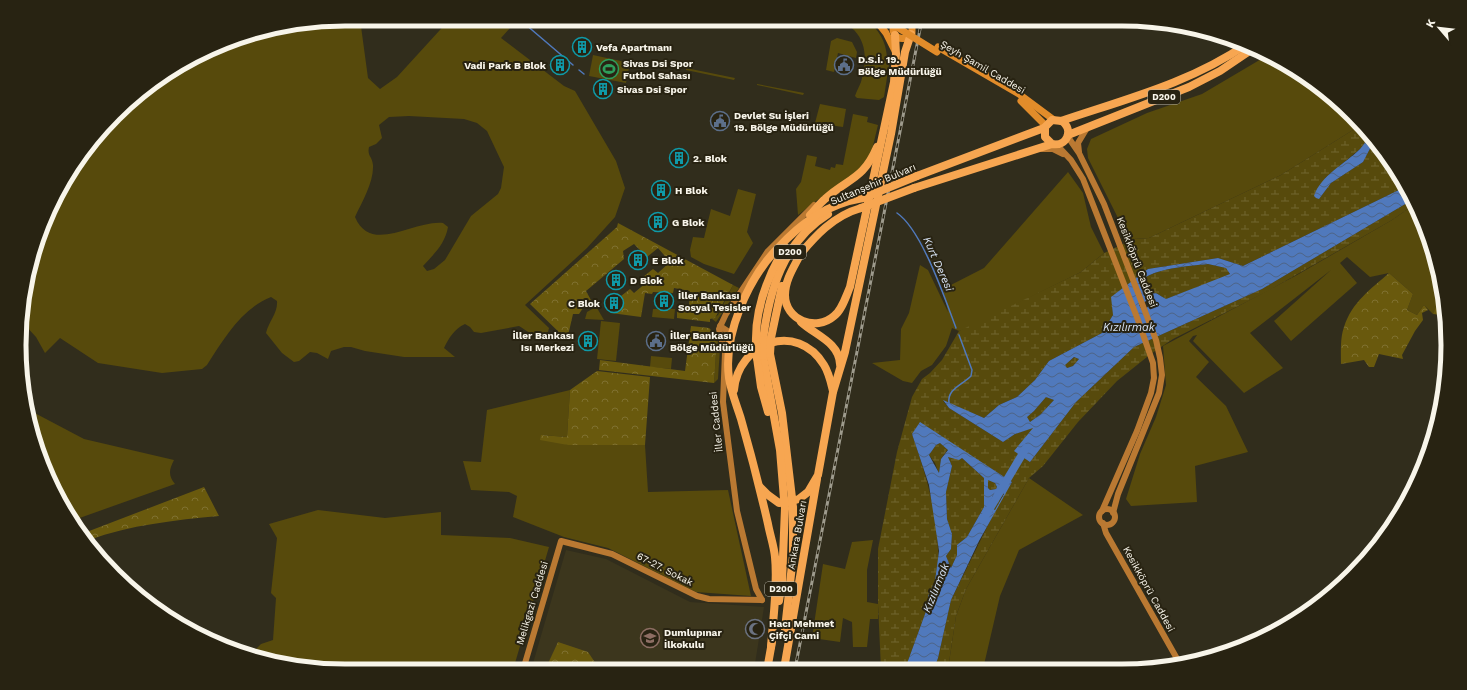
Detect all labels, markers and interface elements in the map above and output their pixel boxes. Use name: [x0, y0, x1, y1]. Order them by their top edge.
north arrow: [1419, 8, 1459, 48]
text: K: [1423, 17, 1438, 30]
building icon: Vefa Apartmanı: [571, 36, 593, 58]
street label: Şeyh Şamil Caddesi: [939, 38, 1027, 96]
place label: Vefa Apartmanı: [596, 42, 672, 53]
building icon: Vadi Park B Blok: [549, 54, 571, 76]
public building icon: D.S.İ. 19. Bölge Müdürlüğü: [833, 54, 855, 76]
place label: D.S.İ. 19. Bölge Müdürlüğü: [858, 54, 942, 77]
sports icon: Sivas Dsi Spor Futbol Sahası: [598, 58, 620, 80]
place label: Sivas Dsi Spor Futbol Sahası: [623, 58, 694, 81]
place label: Vadi Park B Blok: [464, 60, 547, 71]
building icon: Sivas Dsi Spor: [592, 78, 614, 100]
place label: Sivas Dsi Spor: [617, 84, 688, 95]
road number: D200: [1148, 90, 1180, 104]
public building icon: Devlet Su İşleri 19. Bölge Müdürlüğü: [709, 110, 731, 132]
place label: Devlet Su İşleri 19. Bölge Müdürlüğü: [734, 110, 834, 133]
building icon: 2. Blok: [668, 147, 690, 169]
place label: 2. Blok: [693, 153, 728, 164]
street label: Sultanşehir Bulvarı: [829, 161, 917, 207]
building icon: H Blok: [650, 179, 672, 201]
place label: H Blok: [675, 185, 708, 196]
building icon: G Blok: [647, 211, 669, 233]
street label: Kesikköprü Caddesi: [1115, 215, 1159, 309]
place label: G Blok: [672, 217, 705, 228]
water label: Kurt Deresi: [920, 235, 956, 294]
road number: D200: [774, 245, 806, 259]
building icon: E Blok: [627, 249, 649, 271]
place label: E Blok: [652, 255, 684, 266]
building icon: D Blok: [605, 269, 627, 291]
place label: D Blok: [630, 275, 663, 286]
building icon: İller Bankası Sosyal Tesisler: [653, 290, 675, 312]
place label: İller Bankası Sosyal Tesisler: [678, 290, 752, 313]
building icon: C Blok: [603, 292, 625, 314]
place label: C Blok: [568, 298, 601, 309]
water label: Kızılırmak: [1103, 321, 1156, 334]
place label: İller Bankası Isı Merkezi: [512, 330, 574, 353]
building icon: İller Bankası Isı Merkezi: [577, 330, 599, 352]
public building icon: İller Bankası Bölge Müdürlüğü: [645, 330, 667, 352]
place label: İller Bankası Bölge Müdürlüğü: [670, 330, 754, 353]
street label: İller Caddesi: [707, 391, 725, 453]
street label: Ankara Bulvarı: [786, 500, 808, 570]
street label: Kesikköprü Caddesi: [1121, 544, 1177, 634]
street label: 67-27. Sokak: [635, 550, 695, 588]
street label: Melikgazi Caddesi: [514, 560, 550, 646]
water label: Kızılırmak: [920, 561, 952, 614]
road number: D200: [765, 582, 797, 596]
mosque icon: Hacı Mehmet Çifçi Cami: [744, 618, 766, 640]
place label: Hacı Mehmet Çifçi Cami: [769, 618, 835, 641]
school or university icon: Dumlupınar İlkokulu: [639, 627, 661, 649]
place label: Dumlupınar İlkokulu: [664, 627, 722, 650]

